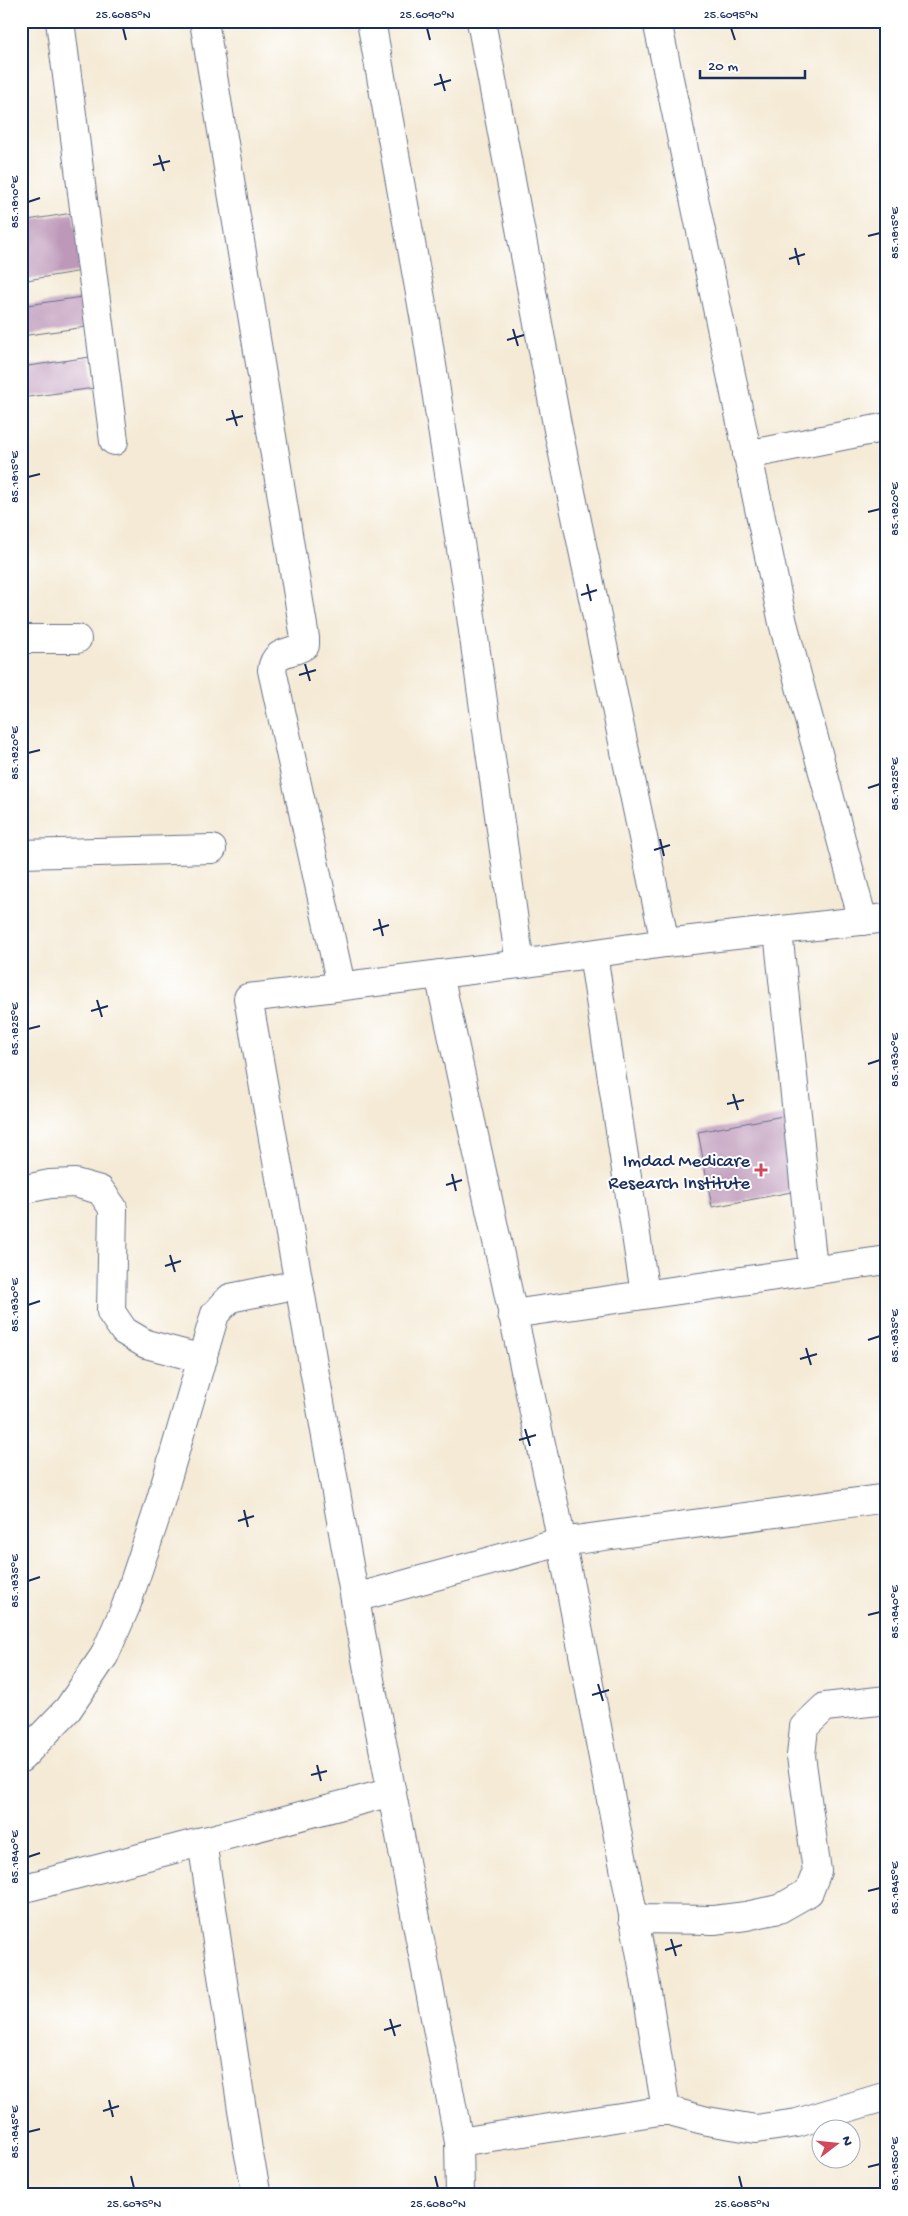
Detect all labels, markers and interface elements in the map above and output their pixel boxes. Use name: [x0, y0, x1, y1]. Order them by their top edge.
text: 25.6085°N: [96, 9, 151, 23]
text: 25.6090°N: [400, 9, 455, 23]
text: 25.6095°N: [704, 9, 758, 23]
scale bar: [700, 48, 806, 80]
text: 20 m: [708, 58, 738, 76]
text: 85.1810°E: [9, 175, 23, 228]
text: 85.1815°E: [889, 206, 903, 259]
text: 85.1815°E: [9, 450, 23, 503]
text: 85.1820°E: [889, 482, 903, 536]
text: 85.1820°E: [9, 726, 23, 780]
text: 85.1825°E: [889, 757, 903, 811]
text: 85.1825°E: [9, 1002, 23, 1056]
text: 85.1830°E: [889, 1032, 903, 1087]
place label: Imdad Medicare Research Institute: [608, 1151, 750, 1196]
marker: Imdad Medicare Research Institute: [754, 1163, 768, 1177]
text: 85.1830°E: [9, 1277, 23, 1332]
text: 85.1835°E: [889, 1309, 903, 1363]
text: 85.1835°E: [9, 1554, 23, 1608]
text: 85.1840°E: [889, 1585, 903, 1639]
text: 85.1840°E: [9, 1830, 23, 1884]
text: 85.1845°E: [889, 1861, 903, 1914]
text: 85.1845°E: [9, 2105, 23, 2158]
north arrow: [810, 2118, 860, 2168]
text: N: [837, 2134, 856, 2148]
text: 85.1850°E: [889, 2136, 903, 2191]
text: 25.6075°N: [107, 2198, 161, 2212]
text: 25.6080°N: [410, 2198, 466, 2212]
text: 25.6085°N: [715, 2198, 770, 2212]

